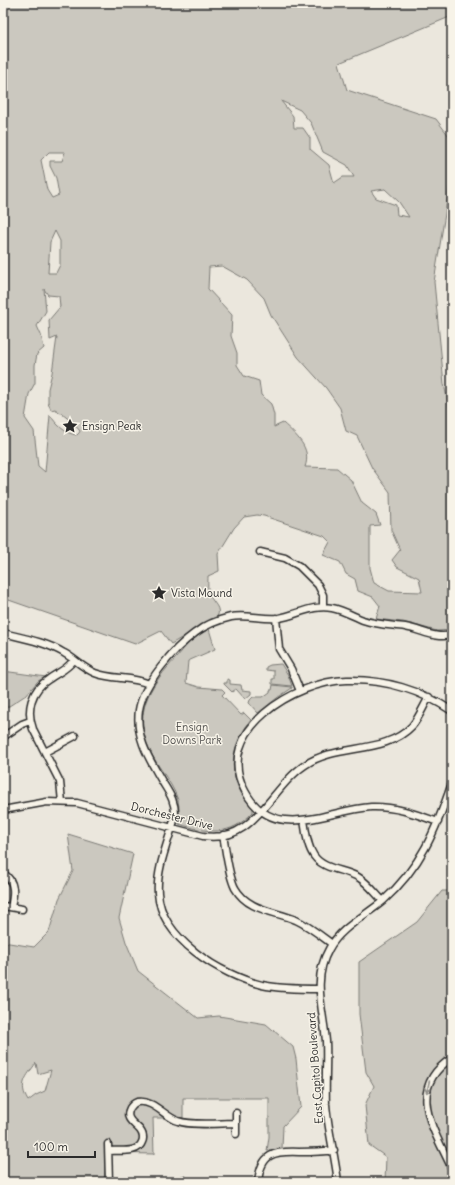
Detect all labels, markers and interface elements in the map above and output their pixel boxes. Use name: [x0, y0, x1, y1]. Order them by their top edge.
place icon: Ensign Peak: [61, 417, 79, 435]
place label: Ensign Peak: [82, 419, 142, 433]
place icon: Vista Mound: [150, 584, 168, 602]
place label: Vista Mound: [171, 586, 233, 600]
park label: Ensign Downs Park: [162, 720, 222, 747]
street label: Dorchester Drive: [130, 799, 214, 833]
street label: East Capitol Boulevard: [304, 1011, 326, 1124]
one-way arrow: [424, 1081, 432, 1094]
scale bar: [28, 1133, 95, 1159]
text: 100 m: [34, 1139, 68, 1154]

